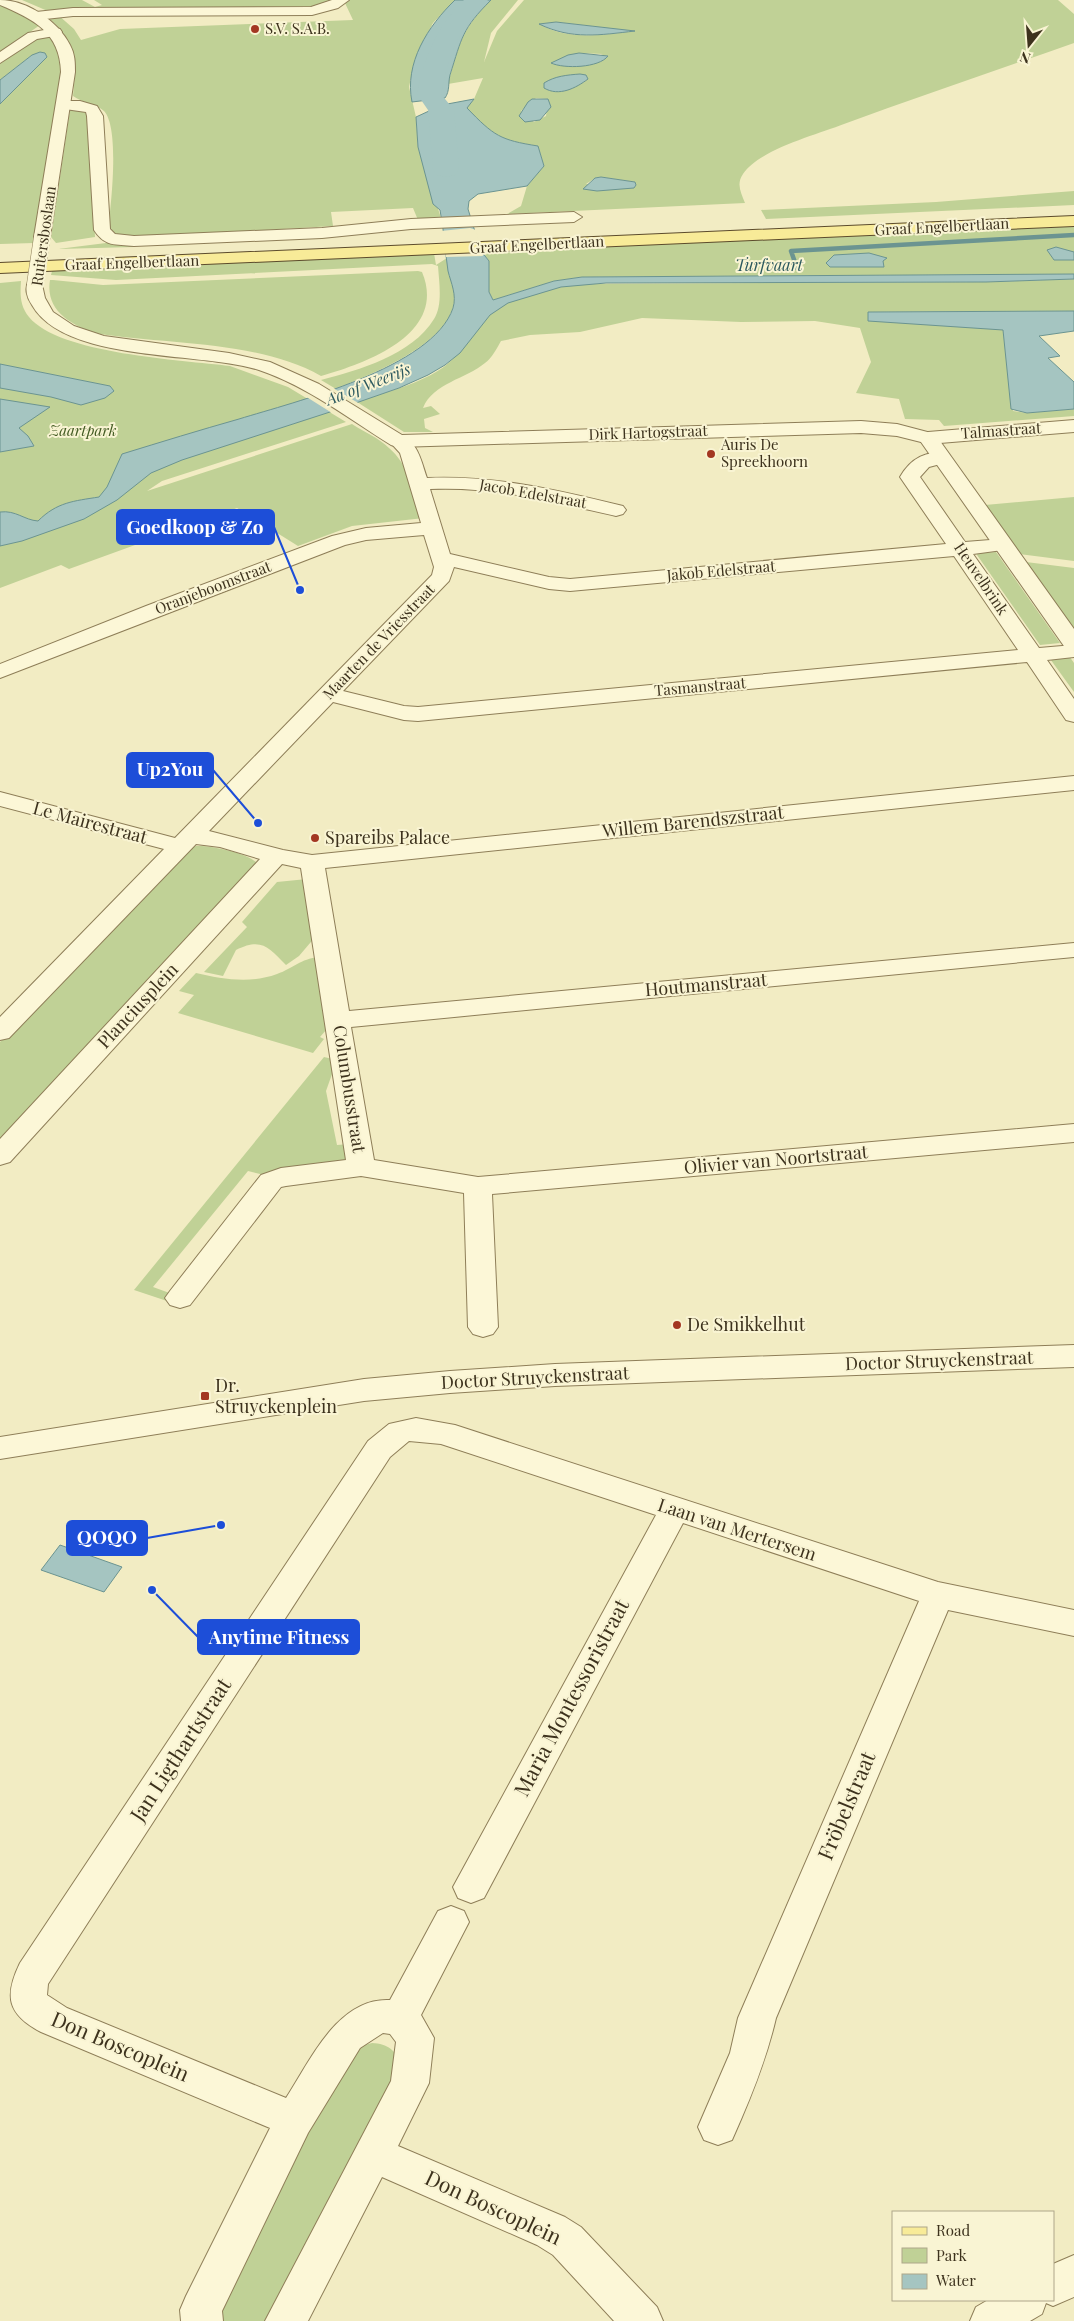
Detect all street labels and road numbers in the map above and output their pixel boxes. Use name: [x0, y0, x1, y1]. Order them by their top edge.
street label: Ruitersboslaan: [26, 185, 60, 287]
street label: Graaf Engelbertlaan: [874, 212, 1010, 240]
street label: Graaf Engelbertlaan: [469, 230, 605, 258]
street label: Graaf Engelbertlaan: [64, 250, 200, 274]
street label: Talmastraat: [960, 417, 1043, 443]
street label: Dirk Hartogstraat: [588, 420, 709, 444]
street label: Jacob Edelstraat: [477, 474, 589, 512]
street label: Heuvelbrink: [950, 538, 1014, 619]
street label: Oranjeboomstraat: [152, 555, 274, 618]
street label: Jakob Edelstraat: [665, 555, 777, 585]
street label: Maarten de Vriesstraat: [318, 579, 439, 703]
street label: Tasmanstraat: [653, 672, 747, 700]
street label: Le Mairestraat: [30, 795, 151, 849]
street label: Willem Barendszstraat: [600, 799, 785, 843]
street label: Planciusplein: [92, 957, 183, 1053]
street label: Houtmanstraat: [644, 967, 769, 1001]
street label: Columbusstraat: [328, 1023, 372, 1155]
street label: Olivier van Noortstraat: [683, 1139, 869, 1179]
street label: Doctor Struyckenstraat: [845, 1345, 1034, 1375]
street label: Doctor Struyckenstraat: [440, 1360, 630, 1394]
street label: Laan van Mertersem: [655, 1492, 820, 1566]
street label: Maria Montessoristraat: [506, 1593, 634, 1801]
street label: Jan Ligthartstraat: [122, 1671, 237, 1827]
street label: Fröbelstraat: [810, 1746, 881, 1864]
street label: Don Boscoplein: [47, 2003, 195, 2087]
street label: Don Boscoplein: [421, 2162, 567, 2250]

